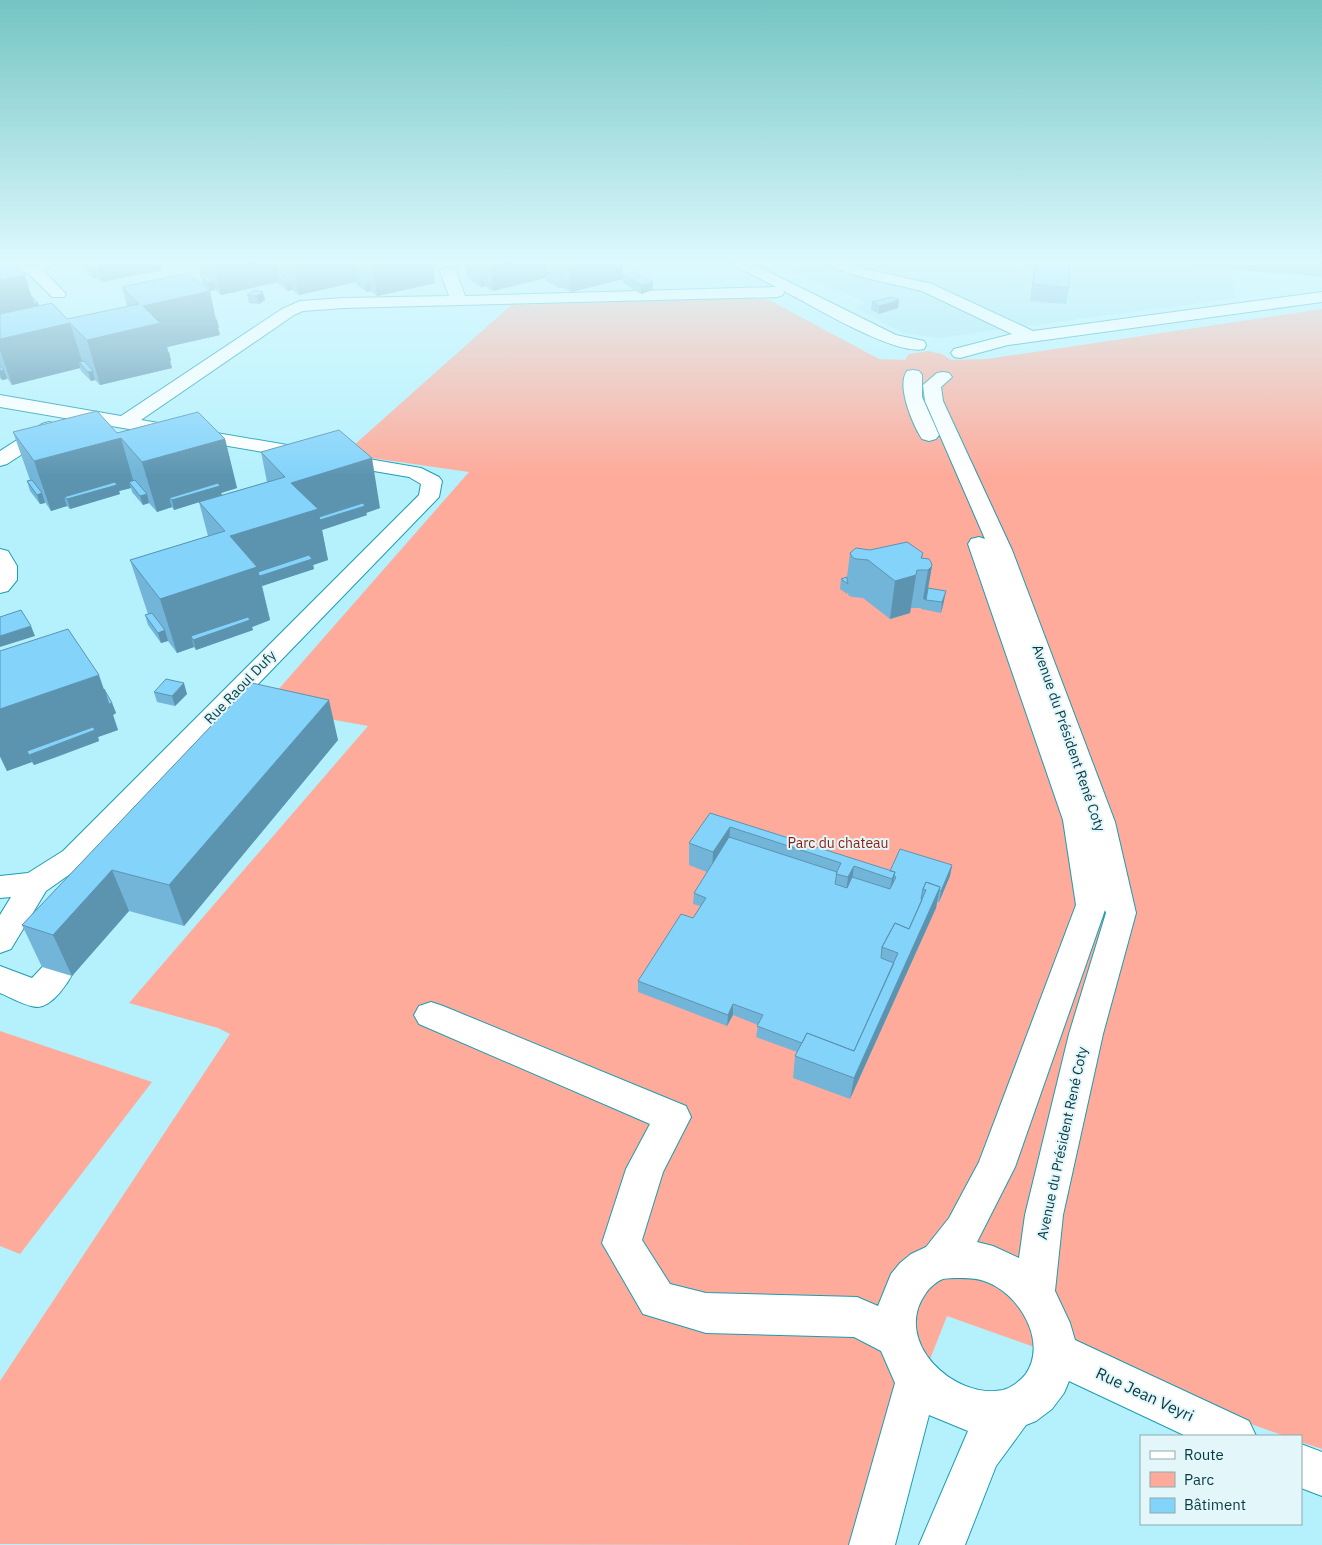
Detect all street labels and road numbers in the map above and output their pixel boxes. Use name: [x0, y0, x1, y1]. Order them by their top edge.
street label: Avenue du Président René Coty: [1028, 642, 1110, 834]
street label: Rue Raoul Dufy: [200, 646, 280, 728]
street label: Avenue du Président René Coty: [1033, 1045, 1091, 1241]
street label: Rue Jean Veyri: [1093, 1363, 1197, 1425]

